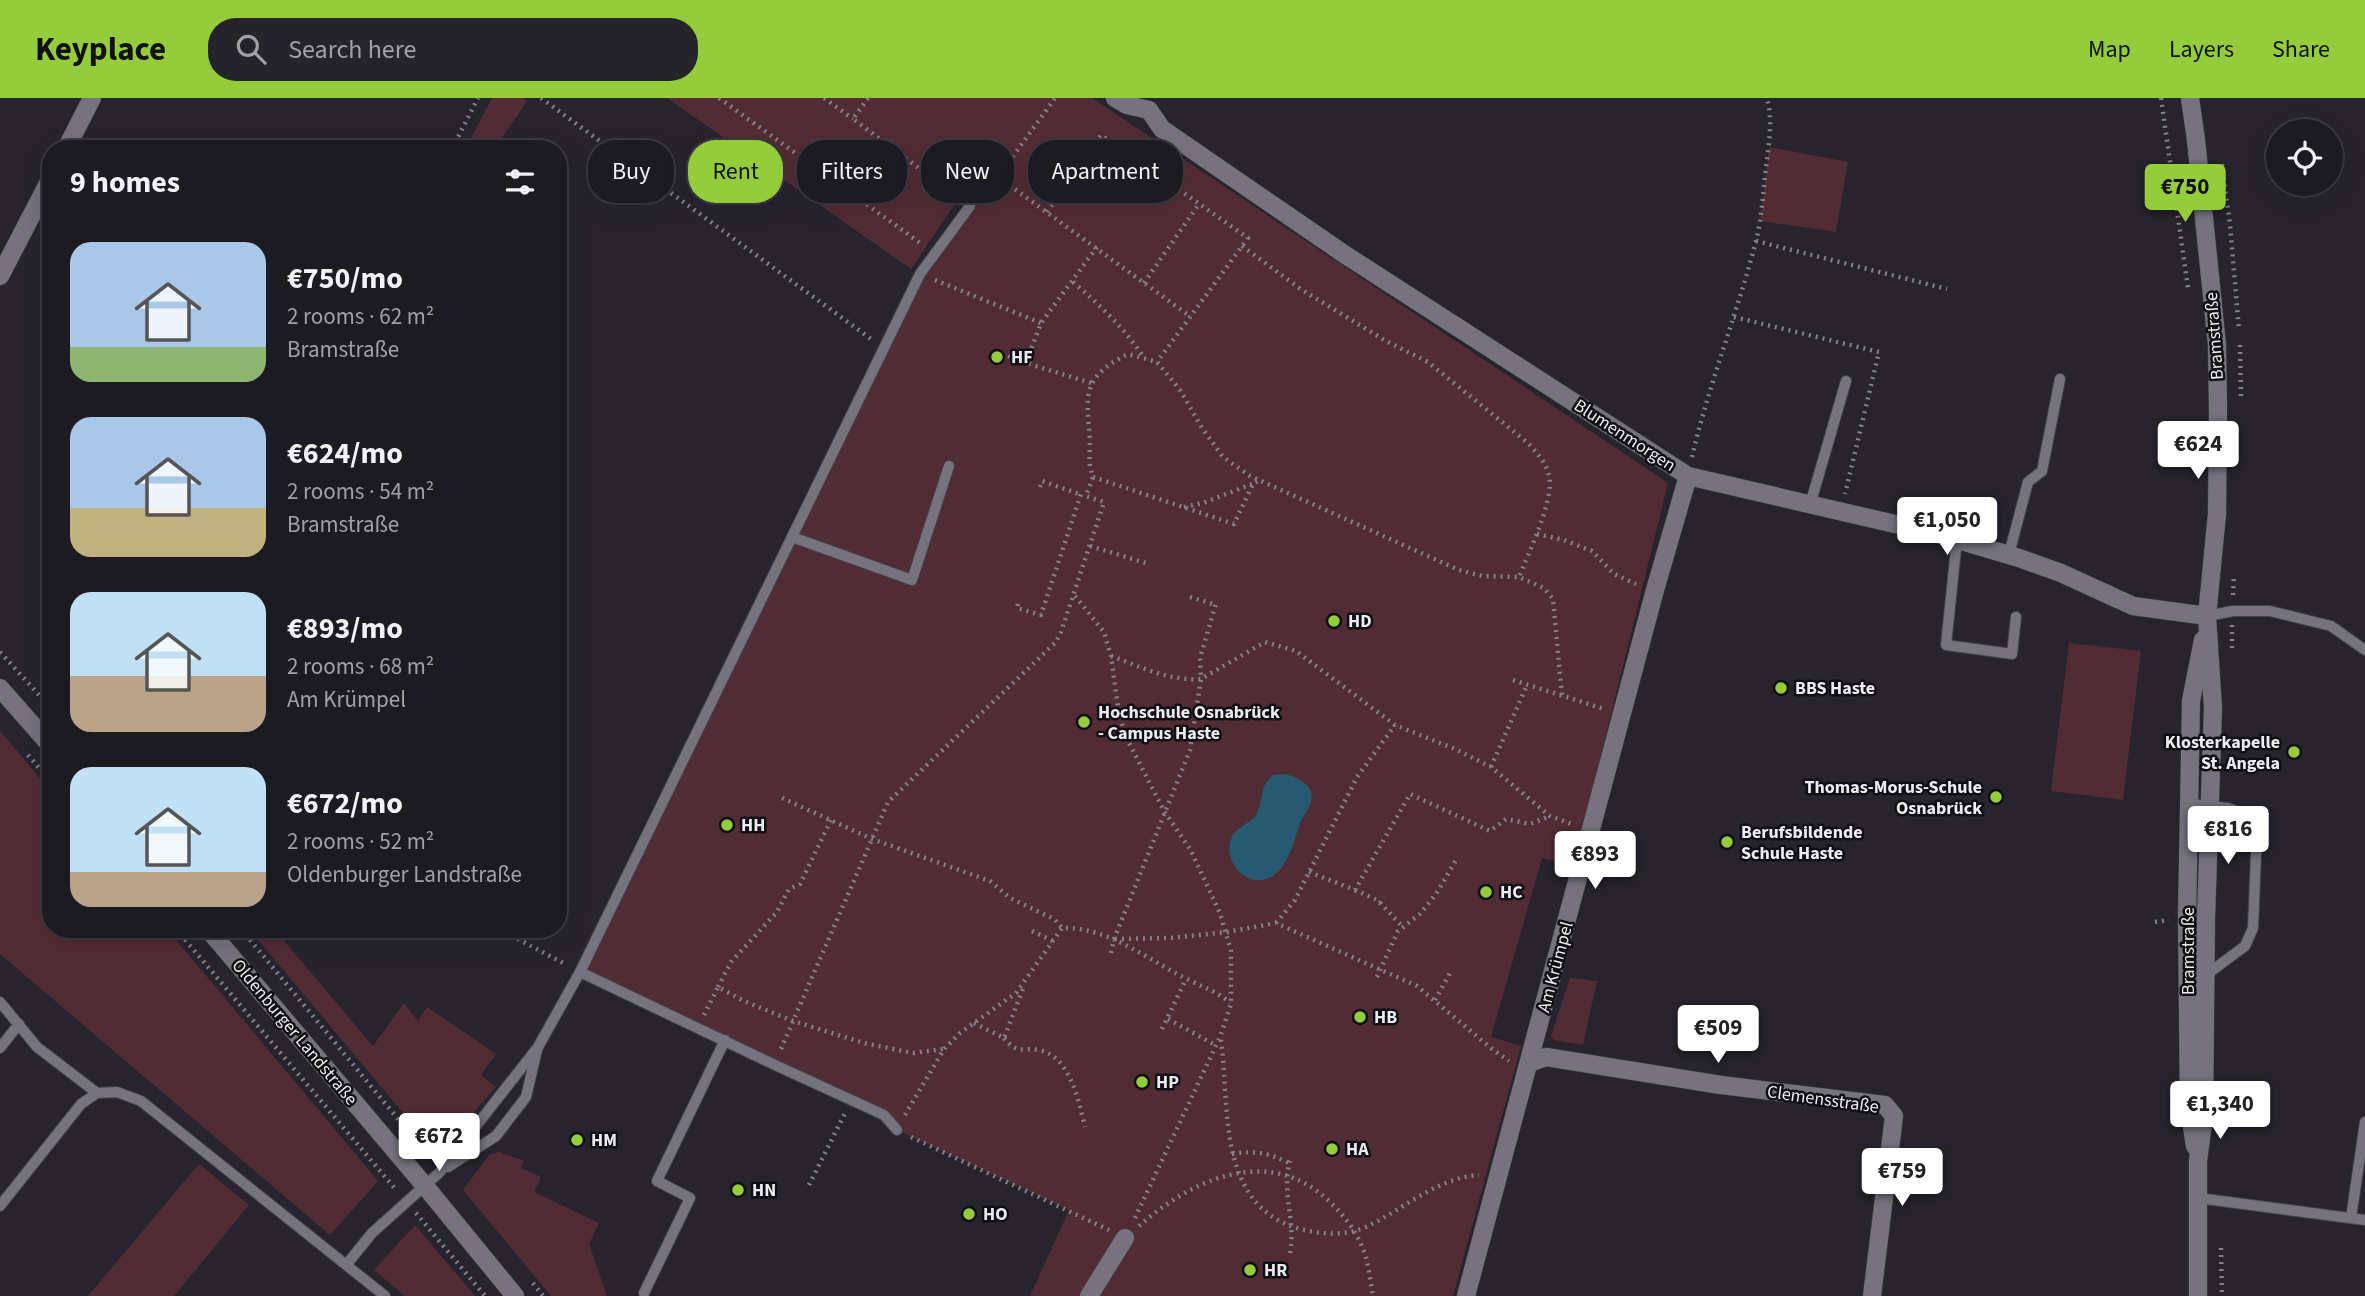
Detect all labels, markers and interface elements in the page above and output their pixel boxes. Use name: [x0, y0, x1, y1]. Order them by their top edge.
search box: [208, 18, 698, 81]
text: Keyplace: [35, 26, 166, 73]
icon: search: [232, 30, 270, 68]
text: Search here: [288, 31, 416, 68]
text: Map: [2088, 32, 2131, 67]
text: Layers: [2169, 32, 2234, 67]
text: Share: [2272, 32, 2330, 67]
map controls: [2266, 119, 2343, 196]
button: locate: [2266, 119, 2343, 196]
chip: Buy: [588, 140, 674, 203]
chip: Rent: [688, 140, 783, 203]
chip: Filters: [797, 140, 907, 203]
chip: New: [921, 140, 1014, 203]
chip: Apartment: [1028, 140, 1183, 203]
text: 9 homes: [70, 161, 180, 204]
icon: filters: [501, 163, 539, 201]
pin: €750: [2144, 164, 2226, 224]
text: €750: [2161, 170, 2209, 203]
text: €750/mo: [287, 257, 403, 300]
icon: home: [126, 270, 210, 354]
street label: Bramstraße: [2199, 291, 2230, 381]
text: 2 rooms · 62 m²: [287, 300, 434, 333]
text: Bramstraße: [287, 333, 399, 366]
place label: HF: [1011, 345, 1033, 370]
marker: HF: [989, 349, 1005, 365]
street label: Blumenmorgen: [1569, 393, 1681, 478]
pin: €624: [2157, 422, 2239, 481]
text: €624: [2174, 427, 2222, 460]
text: €624/mo: [287, 432, 403, 475]
icon: home: [126, 445, 210, 529]
text: 2 rooms · 54 m²: [287, 475, 434, 508]
pin: €1,050: [1890, 498, 2004, 557]
text: €1,050: [1913, 503, 1981, 536]
text: Bramstraße: [287, 508, 399, 541]
text: €893/mo: [287, 607, 403, 650]
place label: HD: [1348, 609, 1372, 634]
marker: HD: [1326, 613, 1342, 629]
icon: home: [126, 620, 210, 704]
text: 2 rooms · 68 m²: [287, 650, 434, 683]
place label: BBS Haste: [1795, 676, 1875, 701]
marker: BBS Haste: [1773, 680, 1789, 696]
text: Am Krümpel: [287, 683, 406, 716]
place label: Hochschule Osnabrück - Campus Haste: [1098, 700, 1280, 746]
marker: Hochschule Osnabrück - Campus Haste: [1076, 714, 1092, 730]
place label: Klosterkapelle St. Angela: [2165, 730, 2280, 776]
marker: Klosterkapelle St. Angela: [2286, 744, 2302, 760]
place label: Thomas-Morus-Schule Osnabrück: [1805, 775, 1982, 821]
text: €672/mo: [287, 782, 403, 825]
marker: Thomas-Morus-Schule Osnabrück: [1988, 789, 2004, 805]
icon: home: [126, 795, 210, 879]
pin: €816: [2187, 806, 2269, 866]
text: €816: [2204, 812, 2252, 845]
place label: HH: [741, 813, 765, 838]
marker: HH: [719, 817, 735, 833]
place label: Berufsbildende Schule Haste: [1741, 820, 1863, 866]
text: 2 rooms · 52 m²: [287, 825, 434, 858]
pin: €893: [1554, 832, 1636, 891]
marker: Berufsbildende Schule Haste: [1719, 834, 1735, 850]
text: €893: [1571, 837, 1619, 870]
text: Oldenburger Landstraße: [287, 858, 522, 891]
place label: HC: [1500, 880, 1523, 905]
marker: HC: [1478, 884, 1494, 900]
street label: Bramstraße: [2176, 907, 2201, 995]
street label: Am Krümpel: [1531, 919, 1580, 1015]
street label: Oldenburger Landstraße: [226, 954, 363, 1111]
place label: HB: [1374, 1005, 1397, 1030]
pin: €509: [1677, 1006, 1759, 1065]
marker: HB: [1352, 1009, 1368, 1025]
text: €509: [1694, 1011, 1742, 1044]
place label: HP: [1156, 1070, 1179, 1095]
marker: HP: [1134, 1074, 1150, 1090]
street label: Clemensstraße: [1765, 1079, 1880, 1120]
pin: €1,340: [2163, 1082, 2277, 1141]
text: €1,340: [2186, 1087, 2254, 1120]
pin: €672: [398, 1114, 480, 1173]
text: €672: [415, 1119, 463, 1152]
place label: HM: [591, 1128, 617, 1153]
marker: HM: [569, 1132, 585, 1148]
place label: HA: [1346, 1137, 1369, 1162]
marker: HA: [1324, 1141, 1340, 1157]
pin: €759: [1861, 1148, 1943, 1208]
text: €759: [1878, 1154, 1926, 1187]
place label: HN: [752, 1178, 776, 1203]
marker: HN: [730, 1182, 746, 1198]
place label: HO: [983, 1202, 1007, 1227]
marker: HO: [961, 1206, 977, 1222]
place label: HR: [1264, 1258, 1287, 1283]
marker: HR: [1242, 1262, 1258, 1278]

